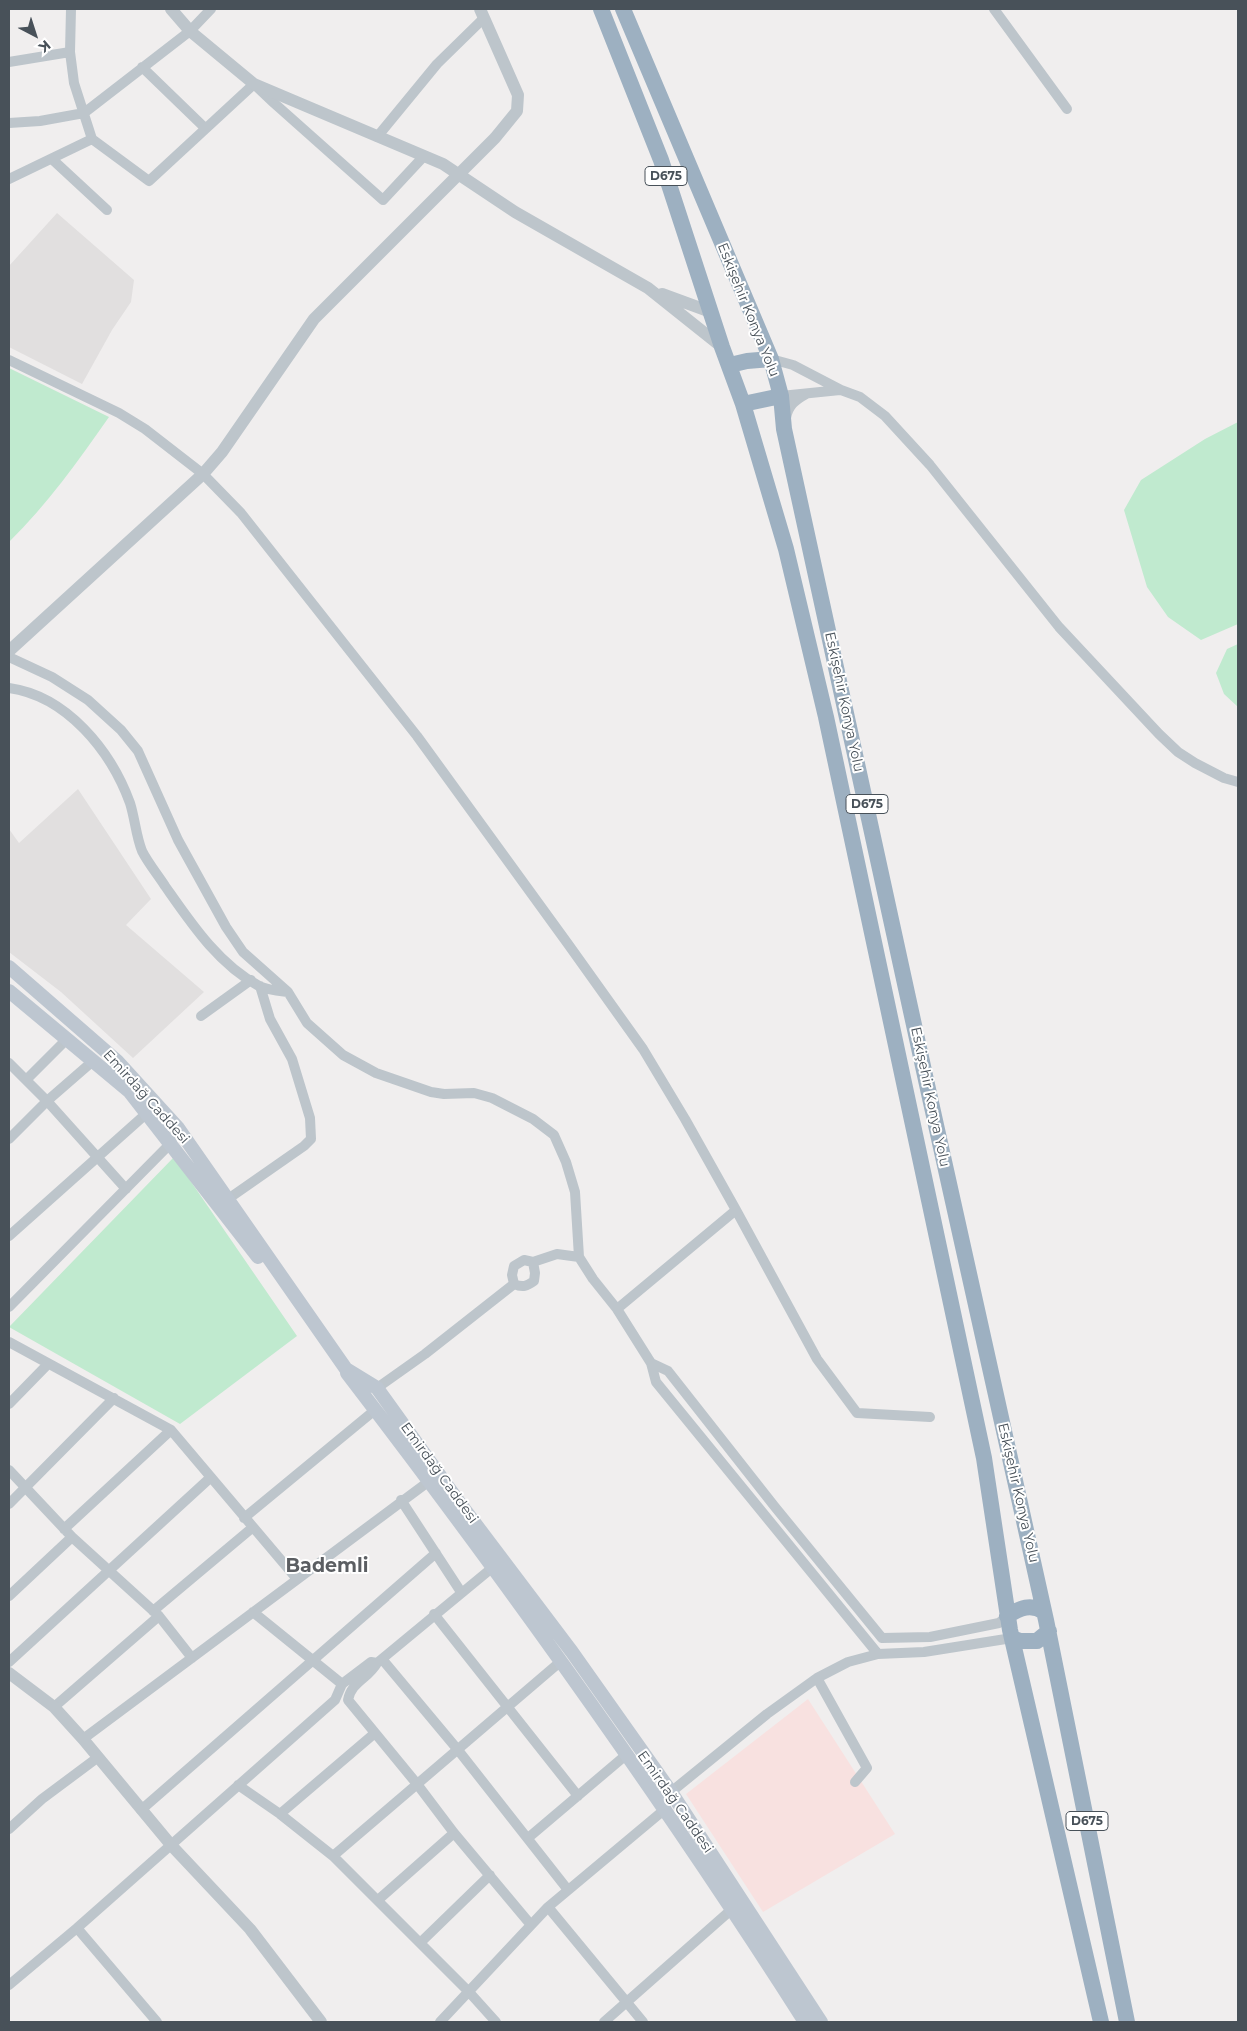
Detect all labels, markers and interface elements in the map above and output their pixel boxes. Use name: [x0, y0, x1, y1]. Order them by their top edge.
north arrow: [10, 10, 60, 60]
text: K: [35, 36, 54, 57]
road number: D675: [645, 167, 687, 186]
street label: Eskişehir Konya Yolu: [713, 241, 783, 379]
street label: Eskişehir Konya Yolu: [821, 630, 867, 774]
road number: D675: [846, 794, 888, 814]
street label: Eskişehir Konya Yolu: [907, 1025, 953, 1169]
street label: Emirdağ Caddesi: [99, 1047, 193, 1147]
street label: Emirdağ Caddesi: [397, 1419, 481, 1527]
street label: Eskişehir Konya Yolu: [994, 1422, 1042, 1564]
district label: Bademli: [286, 1555, 368, 1577]
street label: Emirdağ Caddesi: [634, 1748, 716, 1856]
road number: D675: [1066, 1812, 1108, 1830]

